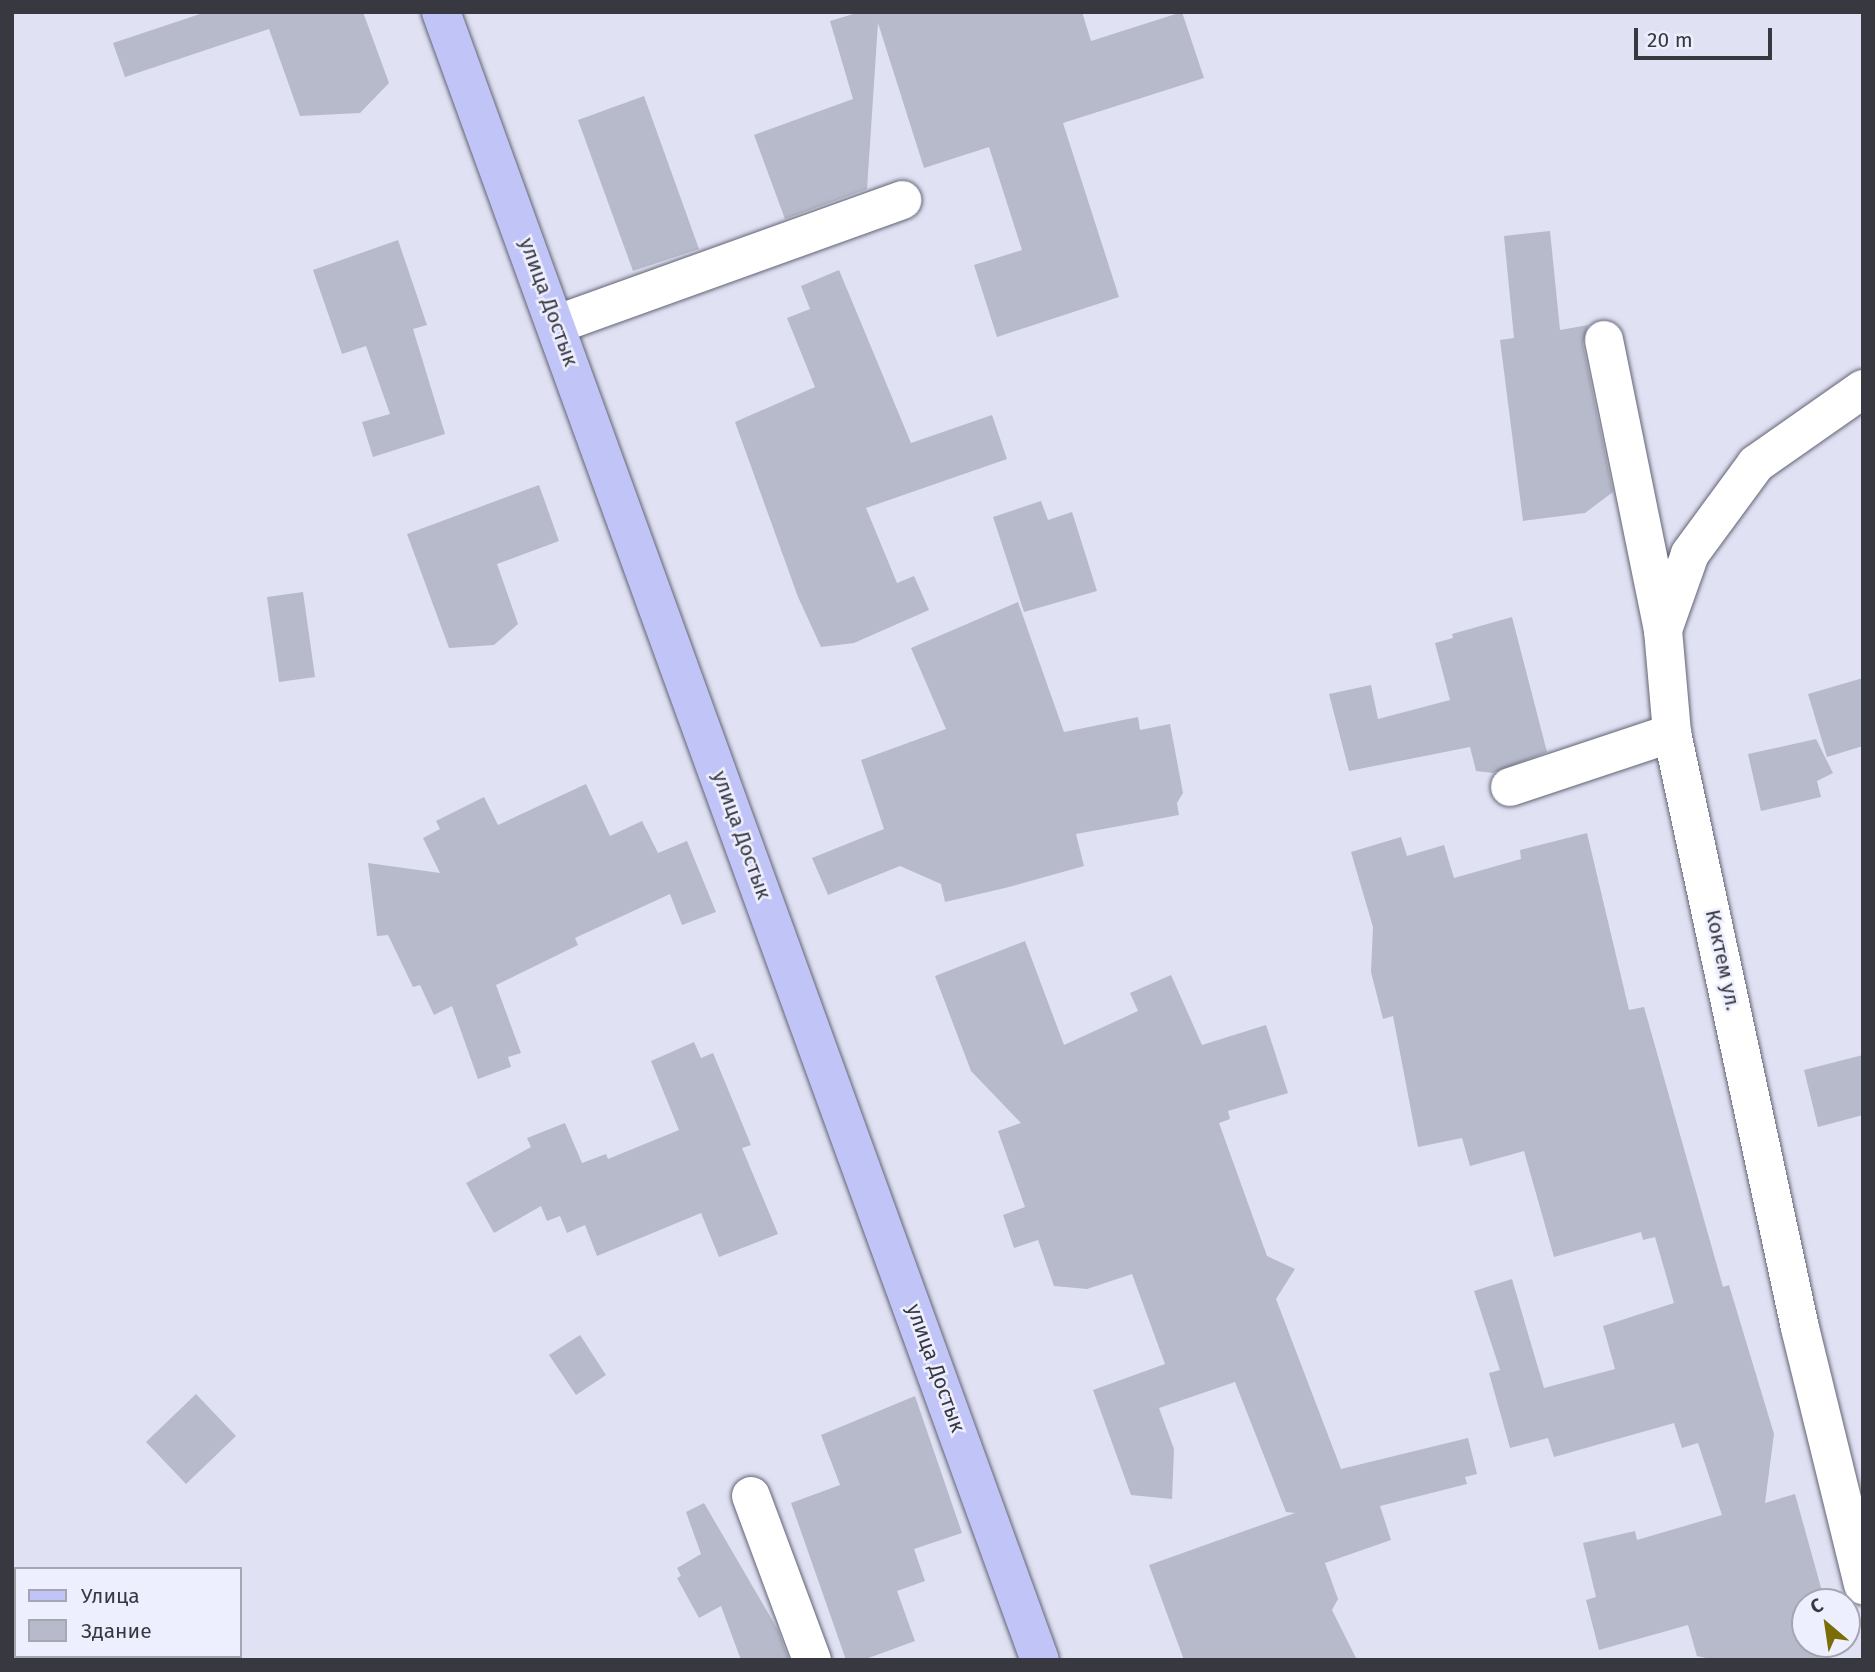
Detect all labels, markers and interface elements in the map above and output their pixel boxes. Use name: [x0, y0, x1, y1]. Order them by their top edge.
scale bar: [1637, 14, 1775, 58]
text: 20 m: [1647, 27, 1693, 53]
street label: улица Достык: [514, 234, 584, 370]
street label: улица Достык: [707, 767, 777, 903]
street label: Коктем ул.: [1700, 907, 1746, 1013]
street label: улица Достык: [901, 1300, 971, 1436]
legend: [14, 1567, 242, 1658]
text: Улица: [81, 1583, 140, 1609]
north arrow: [1791, 1588, 1861, 1658]
text: С: [1806, 1593, 1827, 1619]
text: Здание: [81, 1618, 152, 1644]

